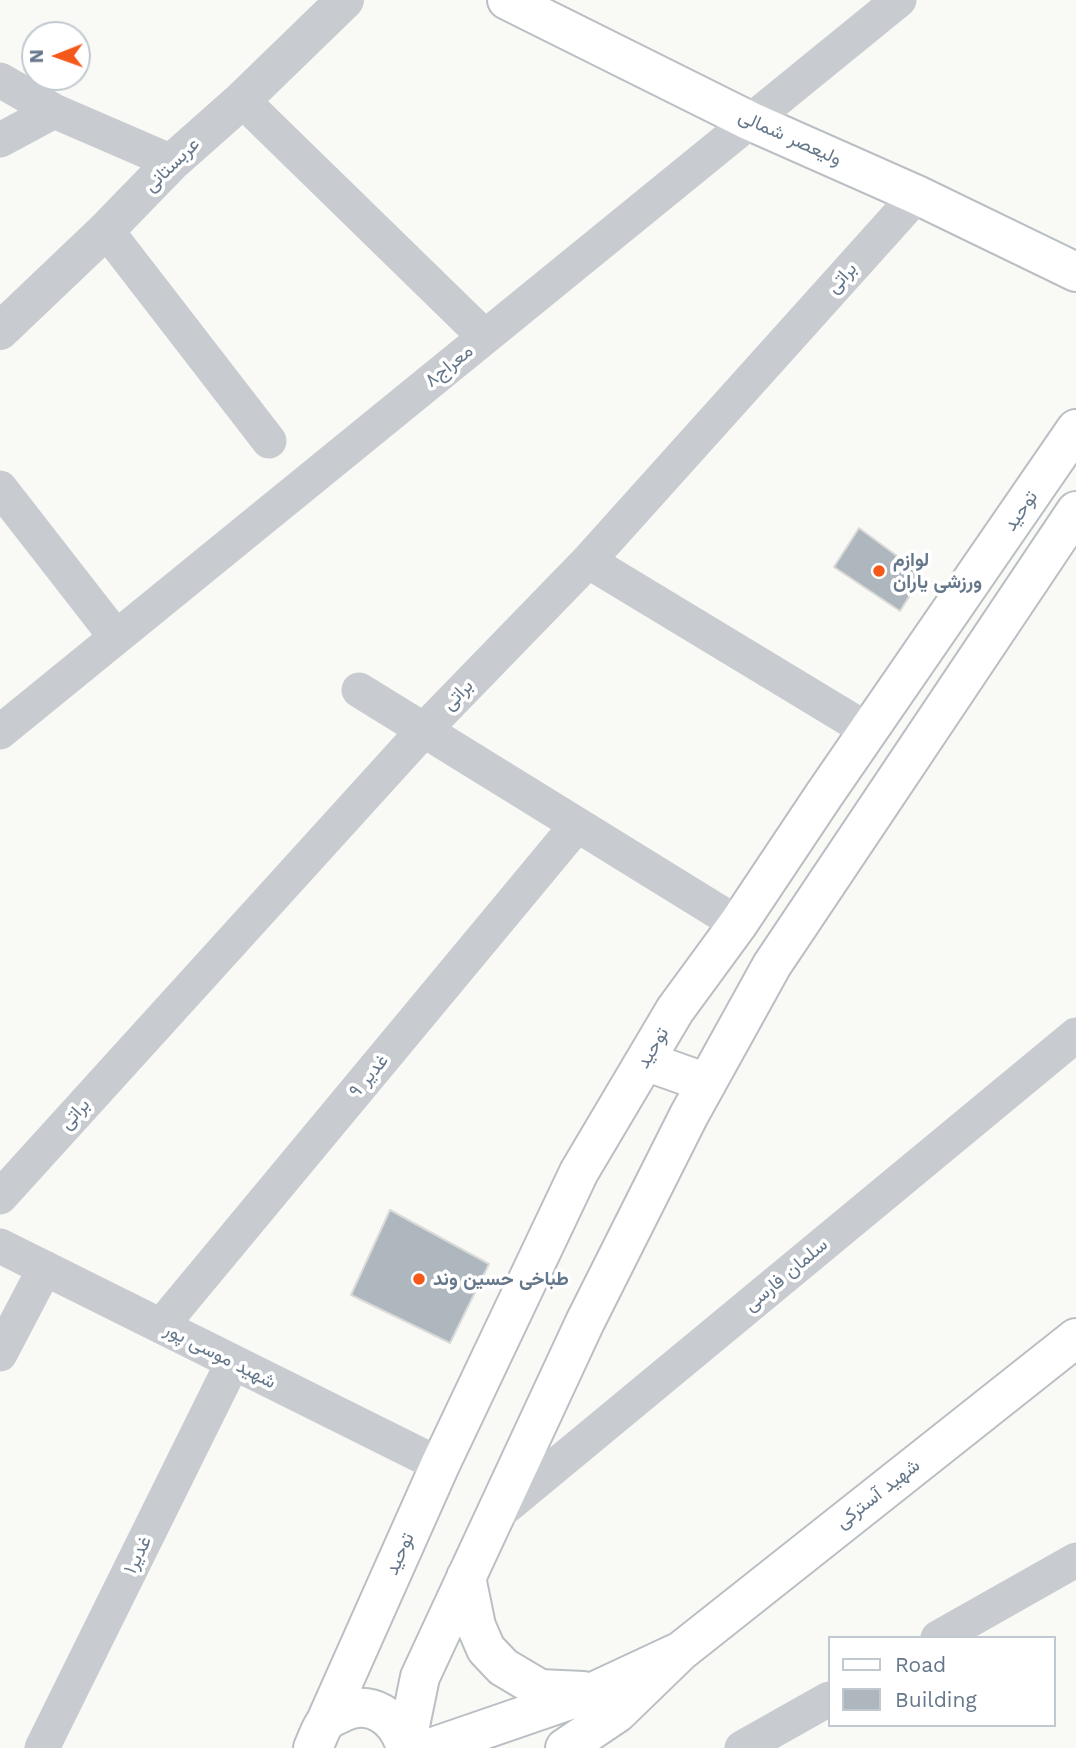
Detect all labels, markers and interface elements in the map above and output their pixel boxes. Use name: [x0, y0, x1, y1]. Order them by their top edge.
north arrow: [21, 21, 91, 91]
text: N: [25, 49, 48, 64]
street label: ولیعصر شمالی: [735, 105, 845, 171]
street label: عربستانی: [139, 133, 205, 197]
street label: براتی: [822, 258, 862, 298]
street label: معراج۸: [420, 340, 478, 392]
street label: توحید: [999, 486, 1043, 536]
place label: لوازم ورزشی یاران: [893, 549, 982, 593]
marker: لوازم ورزشی یاران: [871, 563, 887, 579]
street label: براتی: [438, 675, 478, 715]
street label: توحید: [632, 1023, 674, 1073]
street label: غدیر ۹: [344, 1050, 394, 1102]
street label: براتی: [55, 1094, 95, 1134]
street label: سلمان فارسی: [740, 1233, 832, 1317]
place label: طباخی حسین وند: [433, 1268, 569, 1290]
marker: طباخی حسین وند: [411, 1271, 427, 1287]
street label: شهید موسی پور: [160, 1318, 280, 1394]
street label: شهید آسترکی: [831, 1454, 925, 1534]
street label: توحید: [381, 1529, 419, 1579]
street label: غدیر۱: [119, 1532, 157, 1578]
legend: [828, 1636, 1055, 1727]
text: Road: [895, 1652, 946, 1677]
text: Building: [895, 1687, 977, 1712]

